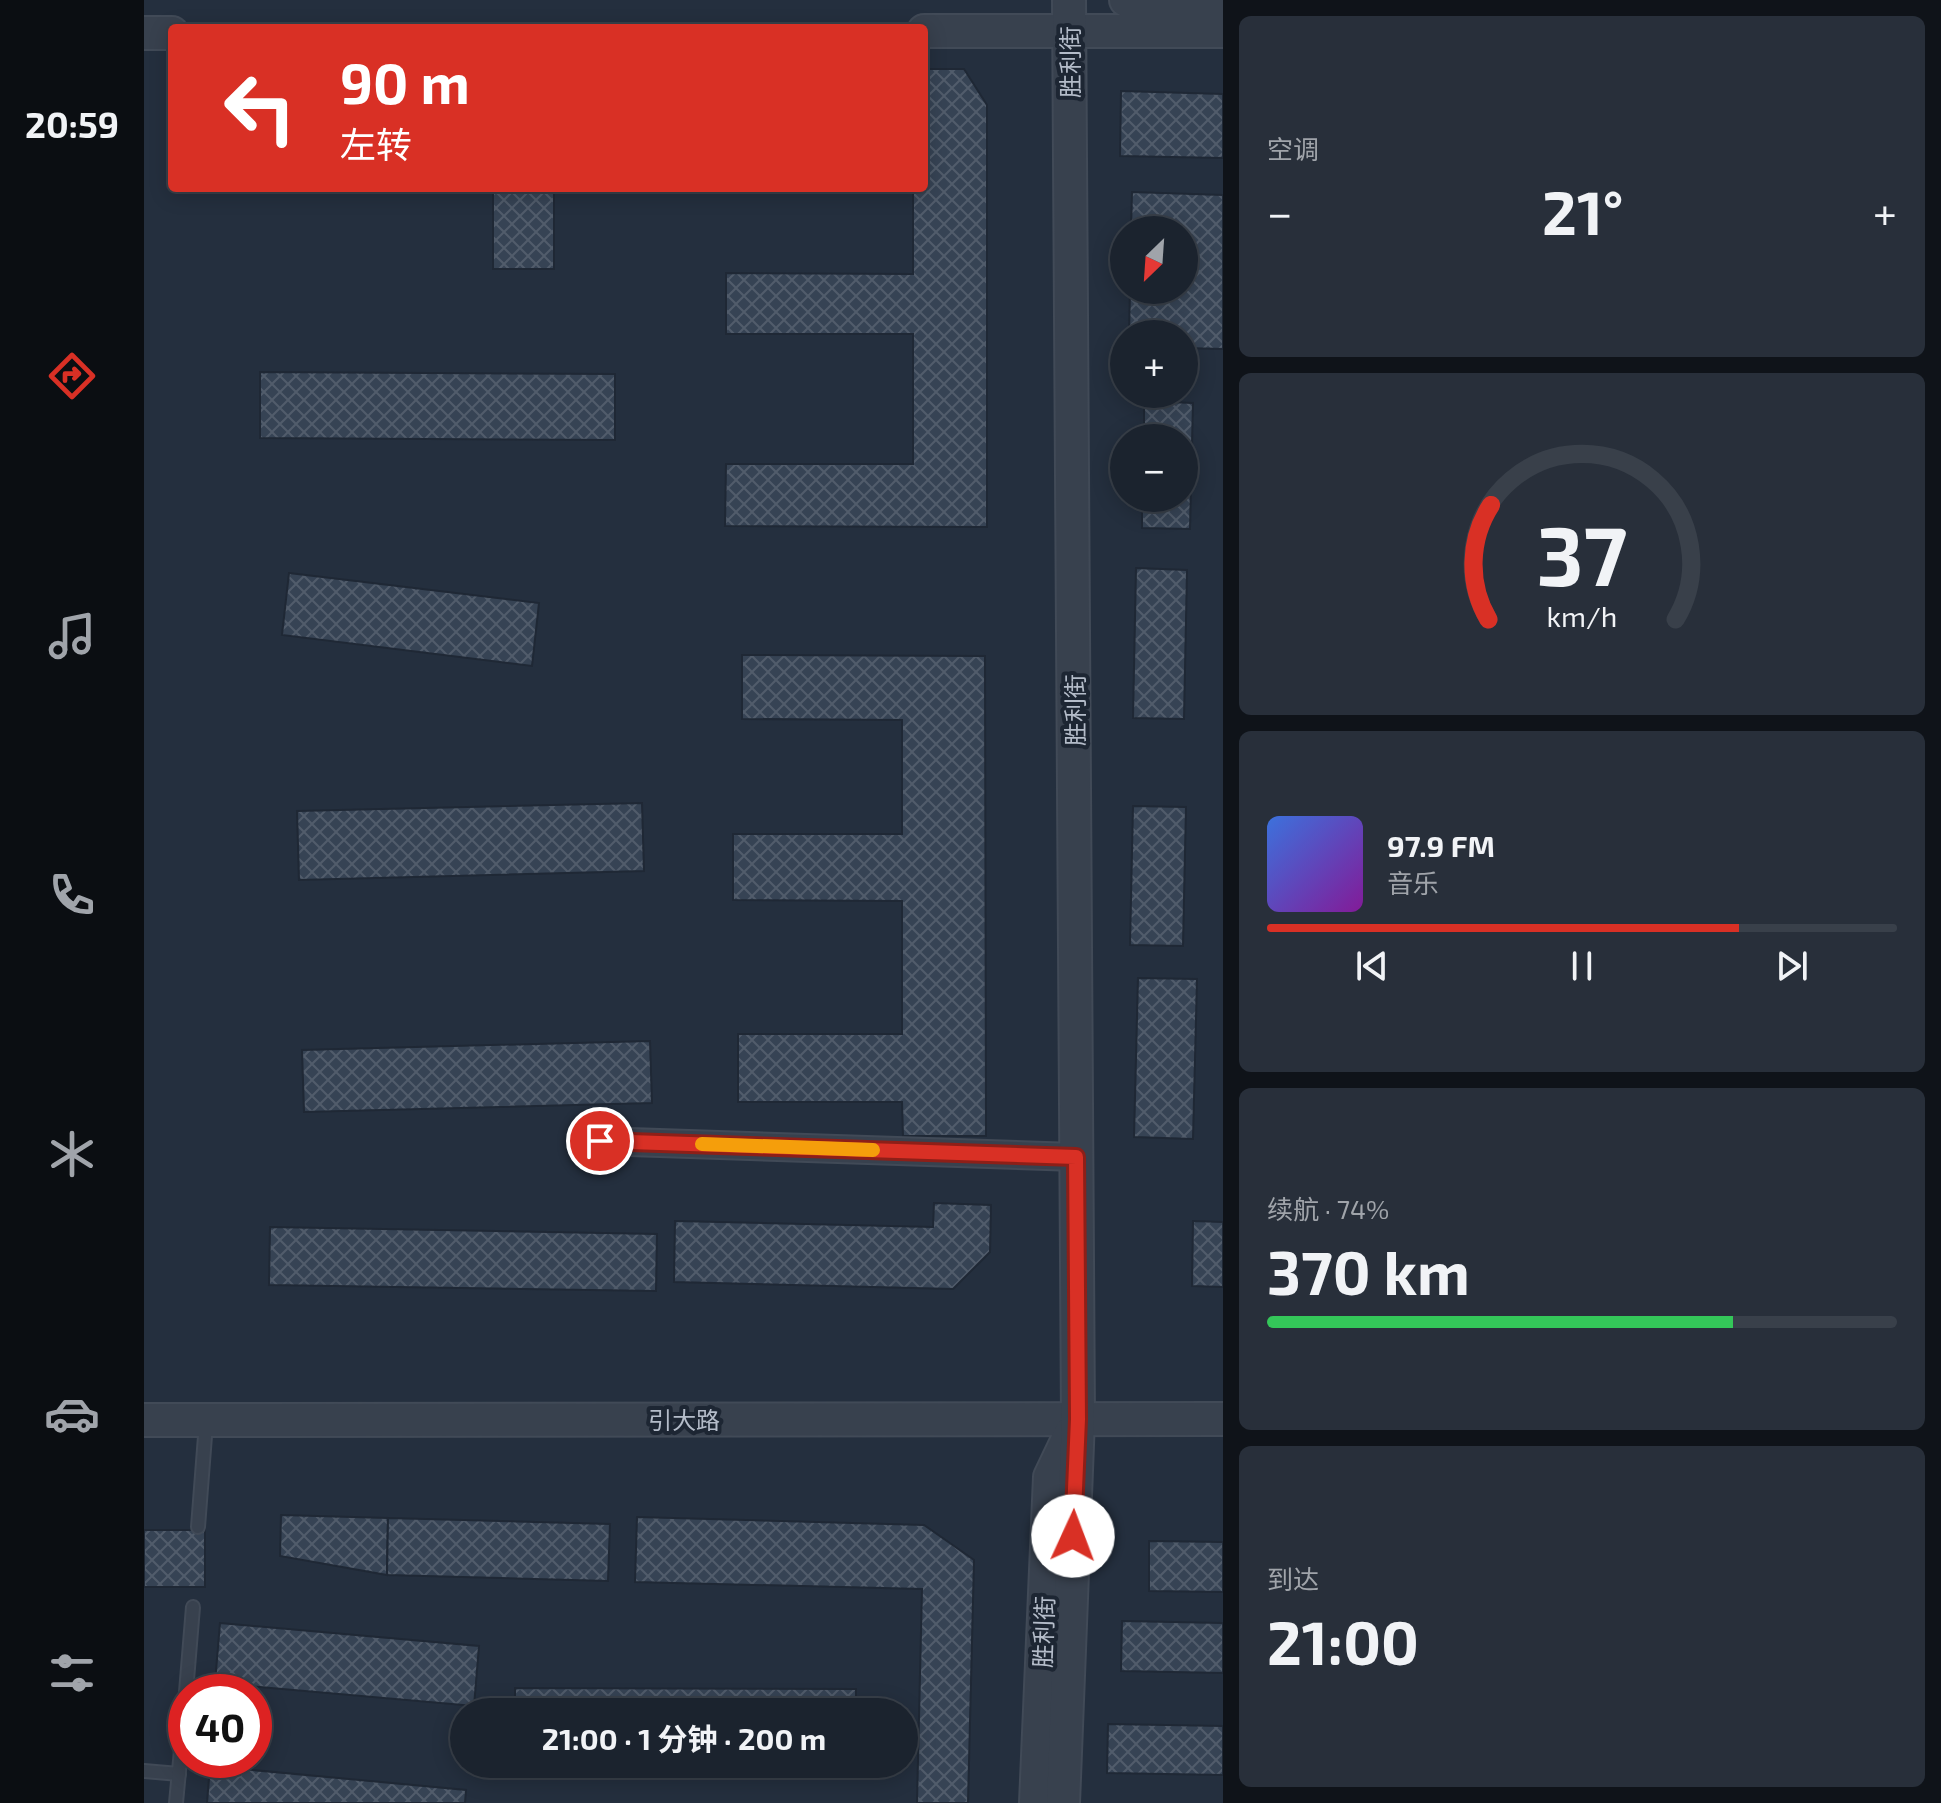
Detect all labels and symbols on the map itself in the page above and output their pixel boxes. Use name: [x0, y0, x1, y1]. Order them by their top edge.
street label: 胜利街: [1055, 26, 1084, 98]
north arrow: [1110, 216, 1198, 304]
street label: 胜利街: [1060, 674, 1089, 746]
pin: [566, 1107, 634, 1175]
street label: 引大路: [648, 1405, 720, 1434]
position arrow: [1031, 1494, 1115, 1578]
street label: 胜利街: [1027, 1596, 1059, 1668]
speed limit sign: 40: [168, 1674, 272, 1778]

